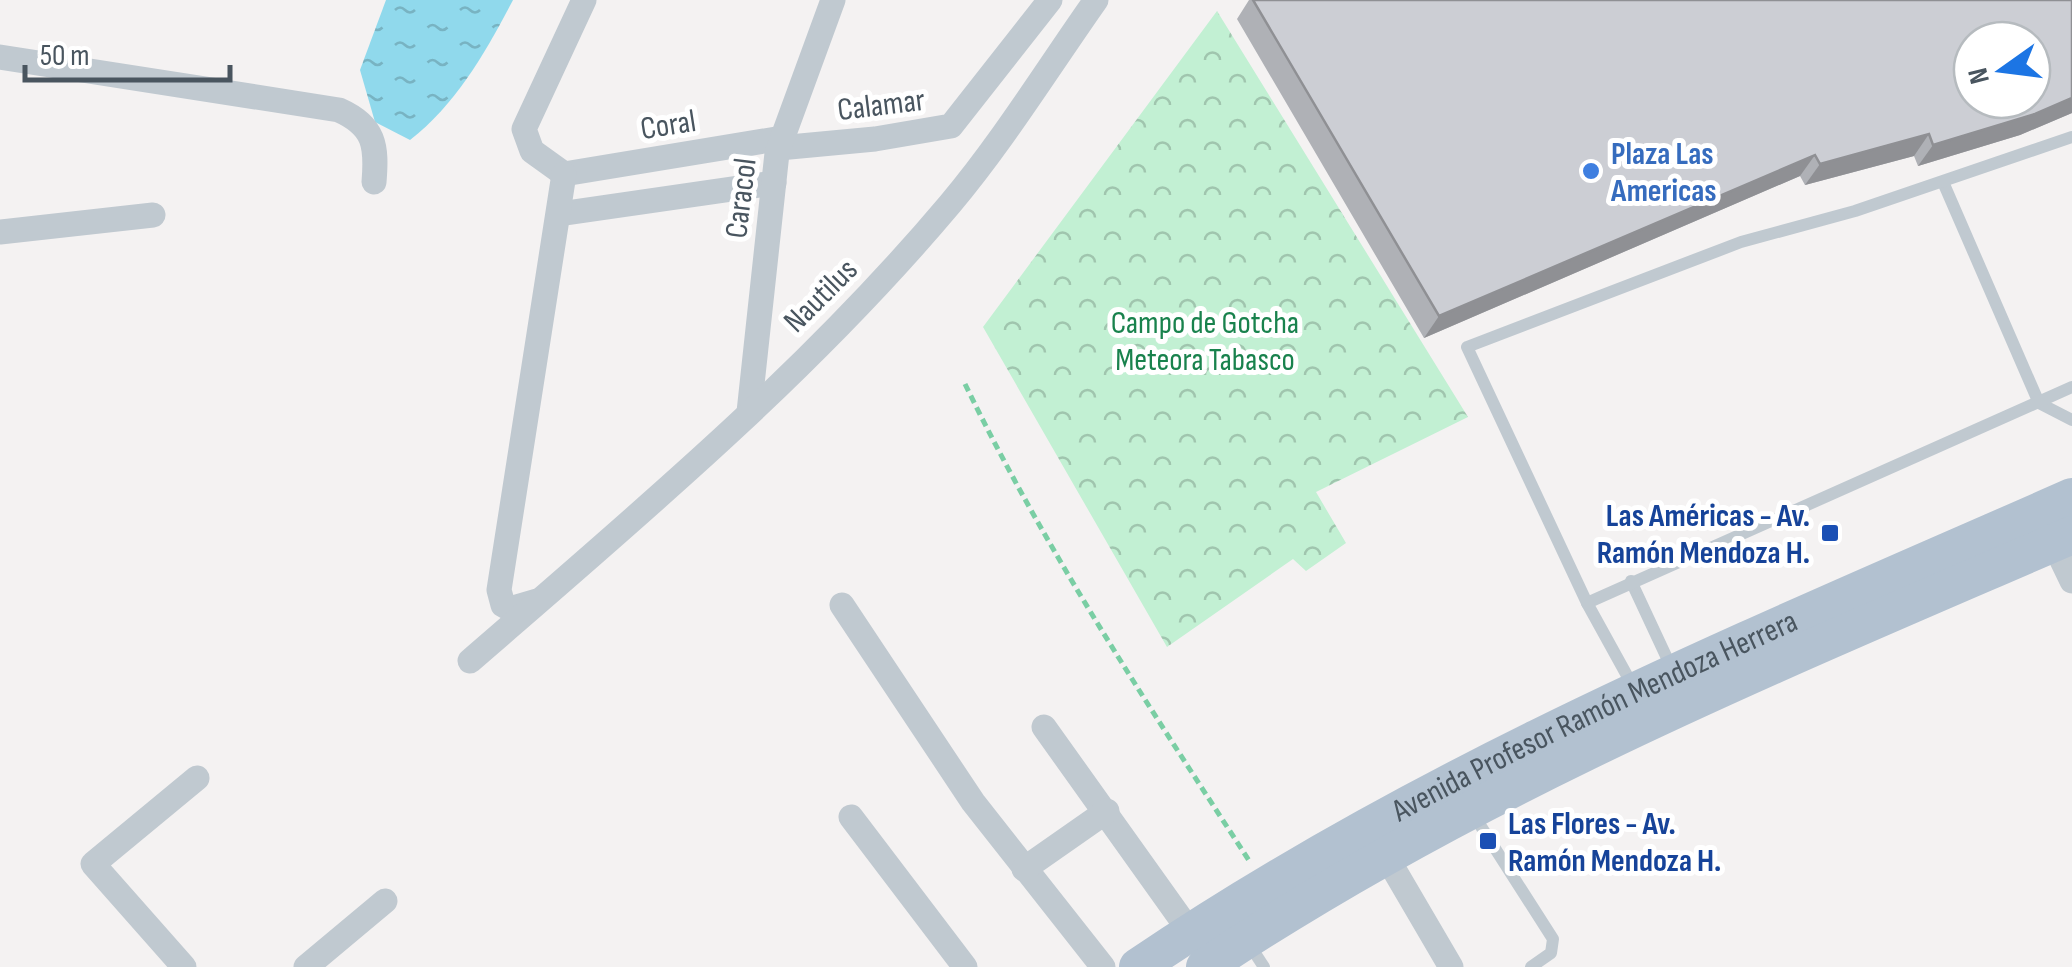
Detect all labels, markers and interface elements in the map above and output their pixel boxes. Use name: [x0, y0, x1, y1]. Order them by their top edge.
scale bar: [25, 20, 230, 82]
north arrow: [1952, 20, 2052, 120]
text: 50 m: [40, 38, 89, 74]
text: N: [1961, 64, 1997, 87]
street label: Calamar: [835, 81, 927, 130]
street label: Coral: [638, 102, 699, 149]
place label: Plaza Las Americas: [1610, 135, 1717, 211]
street label: Caracol: [717, 156, 766, 240]
marker: Plaza Las Americas: [1580, 160, 1602, 182]
street label: Nautilus: [776, 251, 866, 341]
park label: Campo de Gotcha Meteora Tabasco: [1111, 304, 1299, 380]
place label: Las Américas - Av. Ramón Mendoza H.: [1597, 497, 1810, 573]
marker: Las Américas - Av. Ramón Mendoza H.: [1819, 522, 1841, 544]
street label: Avenida Profesor Ramón Mendoza Herrera: [1384, 602, 1804, 831]
place label: Las Flores - Av. Ramón Mendoza H.: [1508, 805, 1721, 881]
marker: Las Flores - Av. Ramón Mendoza H.: [1477, 830, 1499, 852]

